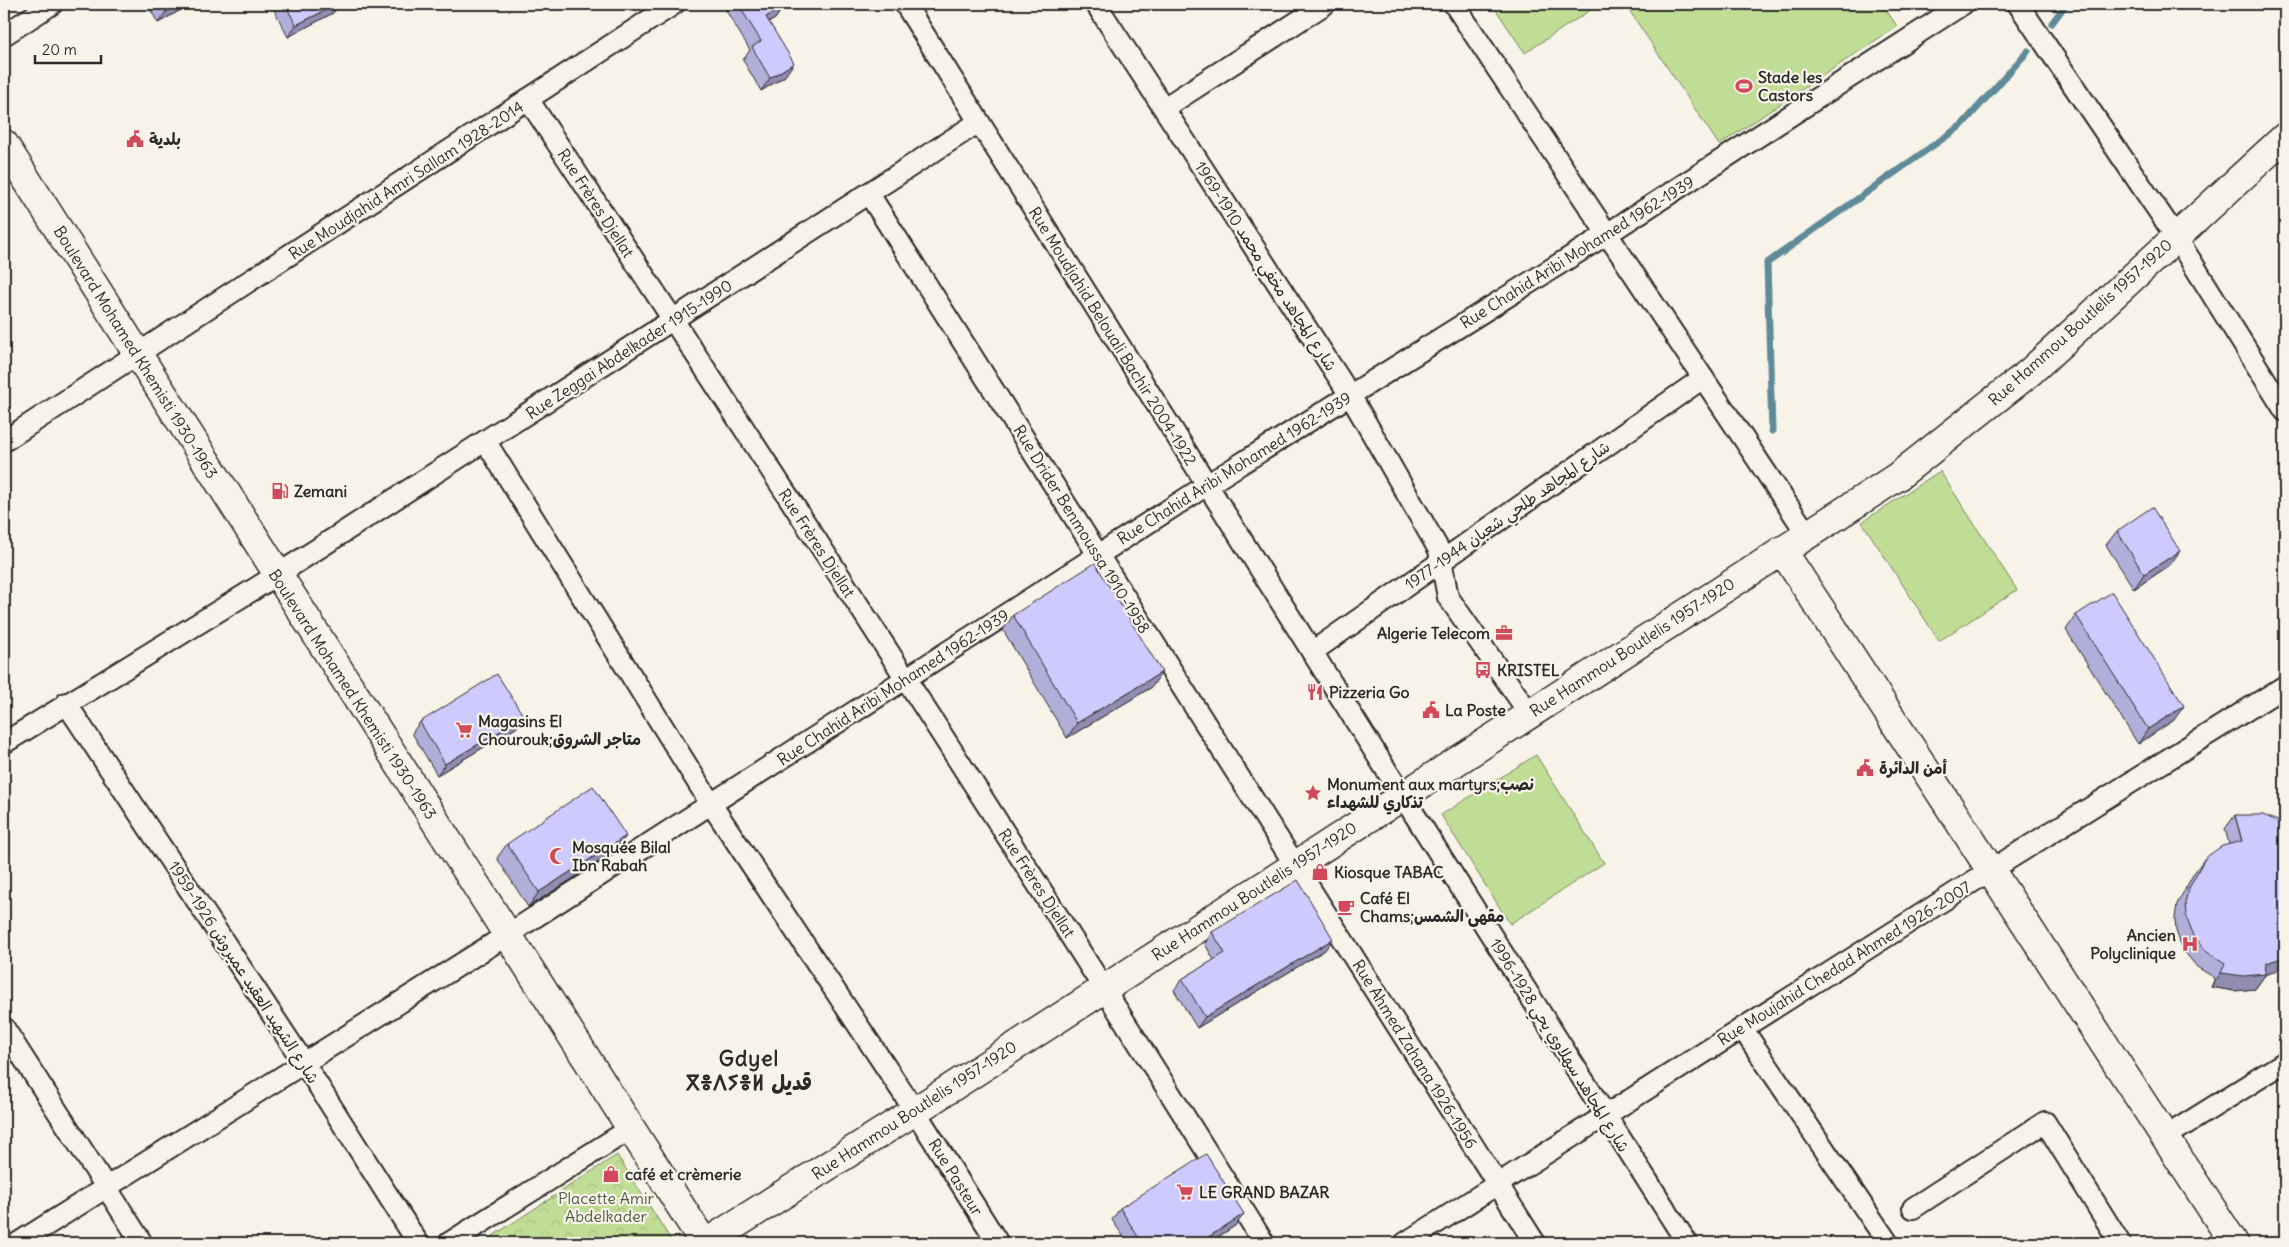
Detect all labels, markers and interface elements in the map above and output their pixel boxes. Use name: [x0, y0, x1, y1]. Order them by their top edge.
scale bar: [35, 32, 101, 64]
text: 20 m: [42, 40, 77, 59]
place label: Stade les Castors: [1758, 67, 1822, 105]
sports icon: Stade les Castors: [1734, 76, 1754, 96]
street label: Rue Moudjahid Amri Sallam 1928-2014: [285, 96, 527, 264]
public building icon: بلدية: [125, 129, 145, 149]
place label: بلدية: [149, 129, 181, 149]
street label: Rue Frères Djellat: [553, 145, 639, 262]
street label: شارع المجاهد مخفي محمد 1910-1969: [1186, 157, 1341, 377]
street label: Rue Chahid Aribi Mohamed 1962-1939: [1456, 171, 1698, 333]
street label: Rue Moudjahid Belouali Bachir 2004-1922: [1025, 203, 1201, 469]
street label: Boulevard Mohamed Khemisti 1930-1963: [50, 222, 222, 482]
street label: Rue Hammou Boutlelis 1957-1920: [1984, 234, 2176, 410]
street label: Rue Zeggai Abdelkader 1915-1990: [522, 275, 736, 423]
street label: Rue Chahid Aribi Mohamed 1962-1939: [1113, 387, 1355, 549]
street label: Rue Drider Benmoussa 1910-1958: [1009, 421, 1155, 637]
street label: شارع المجاهد طلحي شعبان 1944-1977: [1401, 436, 1616, 598]
fuel station icon: Zemani: [270, 481, 290, 501]
place label: Zemani: [294, 481, 347, 501]
street label: Rue Frères Djellat: [774, 485, 860, 602]
street label: Boulevard Mohamed Khemisti 1930-1963: [265, 565, 441, 823]
street label: Rue Hammou Boutlelis 1957-1920: [1526, 573, 1738, 721]
street label: Rue Chahid Aribi Mohamed 1962-1939: [773, 604, 1013, 770]
place label: Algerie Telecom: [1377, 623, 1490, 644]
office icon: Algerie Telecom: [1494, 623, 1514, 643]
bus stop icon: KRISTEL: [1473, 660, 1493, 680]
place label: KRISTEL: [1497, 660, 1560, 680]
restaurant icon: Pizzeria Go: [1305, 682, 1325, 702]
place label: Pizzeria Go: [1329, 682, 1409, 702]
public building icon: La Poste: [1421, 700, 1441, 720]
place label: La Poste: [1445, 700, 1506, 720]
place label: Magasins El Chourouk;متاجر الشروق: [478, 711, 641, 750]
supermarket icon: Magasins El Chourouk;متاجر الشروق: [454, 720, 474, 740]
public building icon: أمن الدائرة: [1855, 758, 1875, 778]
place label: أمن الدائرة: [1879, 758, 1948, 778]
place label: Monument aux martyrs;نصب تذكاري للشهداء: [1327, 774, 1534, 815]
place icon: Monument aux martyrs;نصب تذكاري للشهداء: [1303, 783, 1323, 803]
street label: Rue Hammou Boutlelis 1957-1920: [1148, 817, 1360, 965]
street label: Rue Frères Djellat: [994, 825, 1080, 942]
place label: Mosquée Bilal Ibn Rabah: [572, 837, 671, 875]
mosque icon: Mosquée Bilal Ibn Rabah: [548, 846, 568, 866]
street label: شارع الشهيد العقيد عميروش 1926-1959: [163, 857, 324, 1088]
shop icon: Kiosque TABAC: [1310, 862, 1330, 882]
place label: Kiosque TABAC: [1334, 862, 1444, 883]
street label: Rue Moujahid Chedad Ahmed 1926-2007: [1714, 876, 1974, 1050]
place label: Café El Chams;مقهى الشمس: [1360, 888, 1504, 927]
cafe icon: Café El Chams;مقهى الشمس: [1336, 897, 1356, 917]
place label: Ancien Polyclinique: [2090, 925, 2176, 964]
street label: شارع المجاهد سهلاوي يحي 1928-1996: [1482, 934, 1634, 1158]
hospital icon: Ancien Polyclinique: [2180, 934, 2200, 954]
street label: Rue Ahmed Zahana 1926-1956: [1348, 956, 1482, 1152]
street label: Rue Hammou Boutlelis 1957-1920: [808, 1036, 1020, 1184]
district label: Gdyel ⴳⴻⴷⵢⴻⵍ قديل: [686, 1045, 812, 1096]
street label: Rue Pasteur: [924, 1135, 988, 1220]
shop icon: café et crèmerie: [601, 1164, 621, 1184]
place label: café et crèmerie: [625, 1164, 742, 1184]
supermarket icon: LE GRAND BAZAR: [1175, 1182, 1195, 1202]
place label: LE GRAND BAZAR: [1199, 1182, 1330, 1202]
park label: Placette Amir Abdelkader: [558, 1188, 655, 1226]

